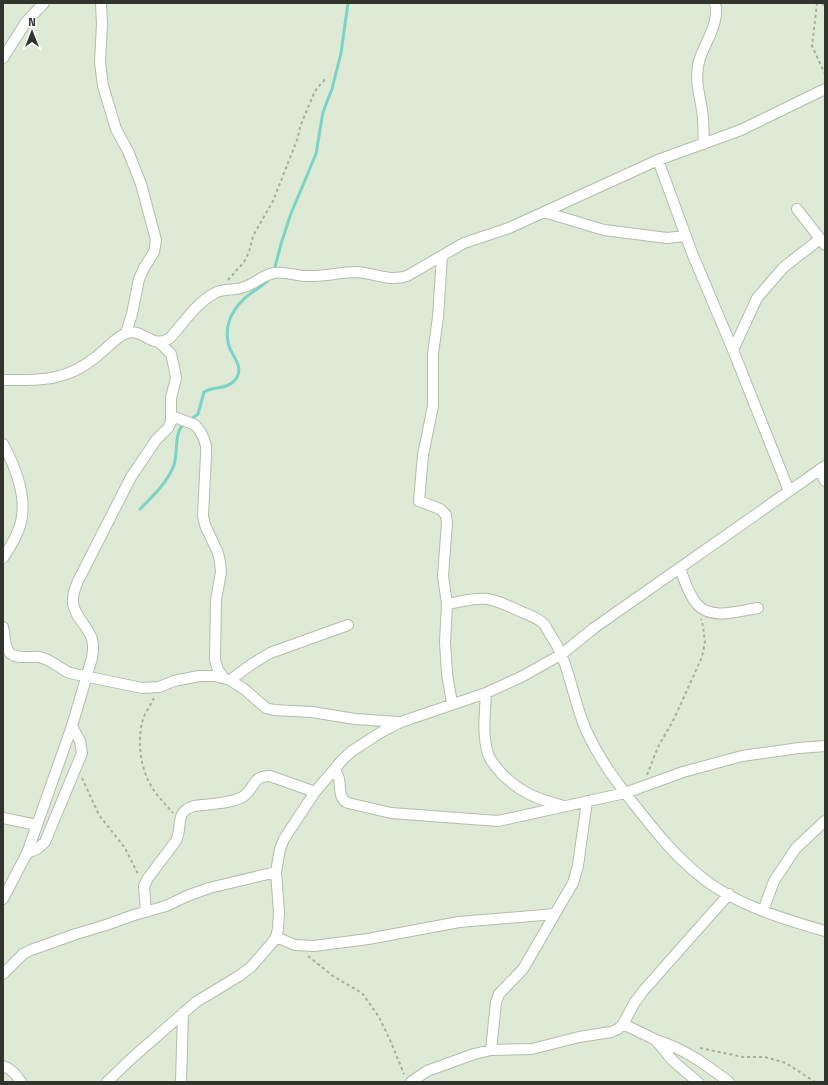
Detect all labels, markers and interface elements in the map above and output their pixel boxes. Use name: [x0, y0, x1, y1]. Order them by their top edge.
north arrow: [12, 12, 52, 52]
text: N: [28, 14, 36, 30]

